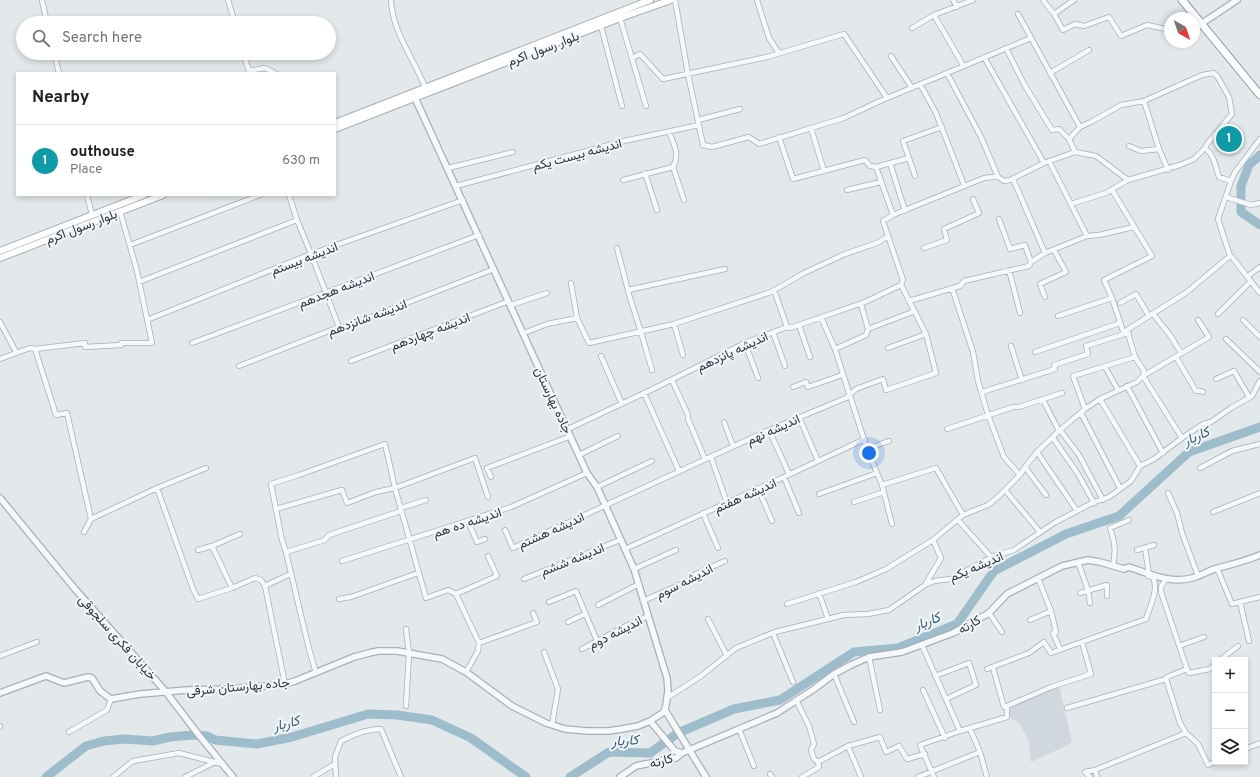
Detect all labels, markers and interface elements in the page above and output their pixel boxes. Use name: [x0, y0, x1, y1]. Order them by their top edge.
north arrow: [1164, 12, 1200, 48]
search box: [16, 16, 336, 60]
icon: search: [30, 27, 52, 49]
text: Search here: [62, 29, 142, 48]
street label: بلوار رسول اکرم: [506, 29, 582, 71]
text: Nearby: [32, 87, 89, 109]
pin: 1: [1216, 124, 1242, 154]
street label: اندیشه بیست یکم: [531, 136, 624, 176]
text: outhouse: [70, 143, 135, 162]
text: 1: [42, 153, 48, 169]
text: 630 m: [282, 153, 320, 169]
text: Place: [70, 162, 102, 178]
street label: بلوار رسول اکرم: [44, 207, 120, 249]
street label: اندیشه بیستم: [269, 240, 341, 280]
street label: اندیشه هجدهم: [296, 269, 377, 313]
street label: اندیشه شانزدهم: [326, 297, 410, 341]
street label: اندیشه چهاردهم: [389, 310, 473, 355]
street label: اندیشه پانزدهم: [695, 329, 771, 376]
street label: جاده بهارستان: [530, 365, 575, 437]
street label: اندیشه نهم: [745, 412, 803, 450]
water label: کاربار: [1180, 423, 1215, 451]
your location: [859, 443, 879, 463]
street label: اندیشه هفتم: [712, 476, 780, 518]
street label: اندیشه ده هم: [431, 505, 504, 542]
street label: اندیشه هشتم: [516, 510, 588, 554]
street label: اندیشه ششم: [538, 541, 607, 581]
street label: اندیشه یکم: [947, 549, 1006, 586]
street label: اندیشه سوم: [654, 562, 716, 604]
street label: خیابان فکری سلجوقی: [74, 592, 159, 684]
water label: کاربار: [911, 608, 946, 636]
street label: اندیشه دوم: [586, 613, 645, 654]
street label: کارته: [956, 613, 984, 639]
map controls: [1212, 657, 1248, 765]
button: +: [1212, 657, 1248, 693]
street label: جاده بهارستان شرقی: [186, 675, 291, 700]
button: −: [1212, 693, 1248, 729]
water label: کاربار: [270, 712, 304, 736]
button: layers: [1212, 729, 1248, 765]
water label: کاربار: [610, 732, 642, 751]
street label: کارته: [648, 751, 675, 773]

